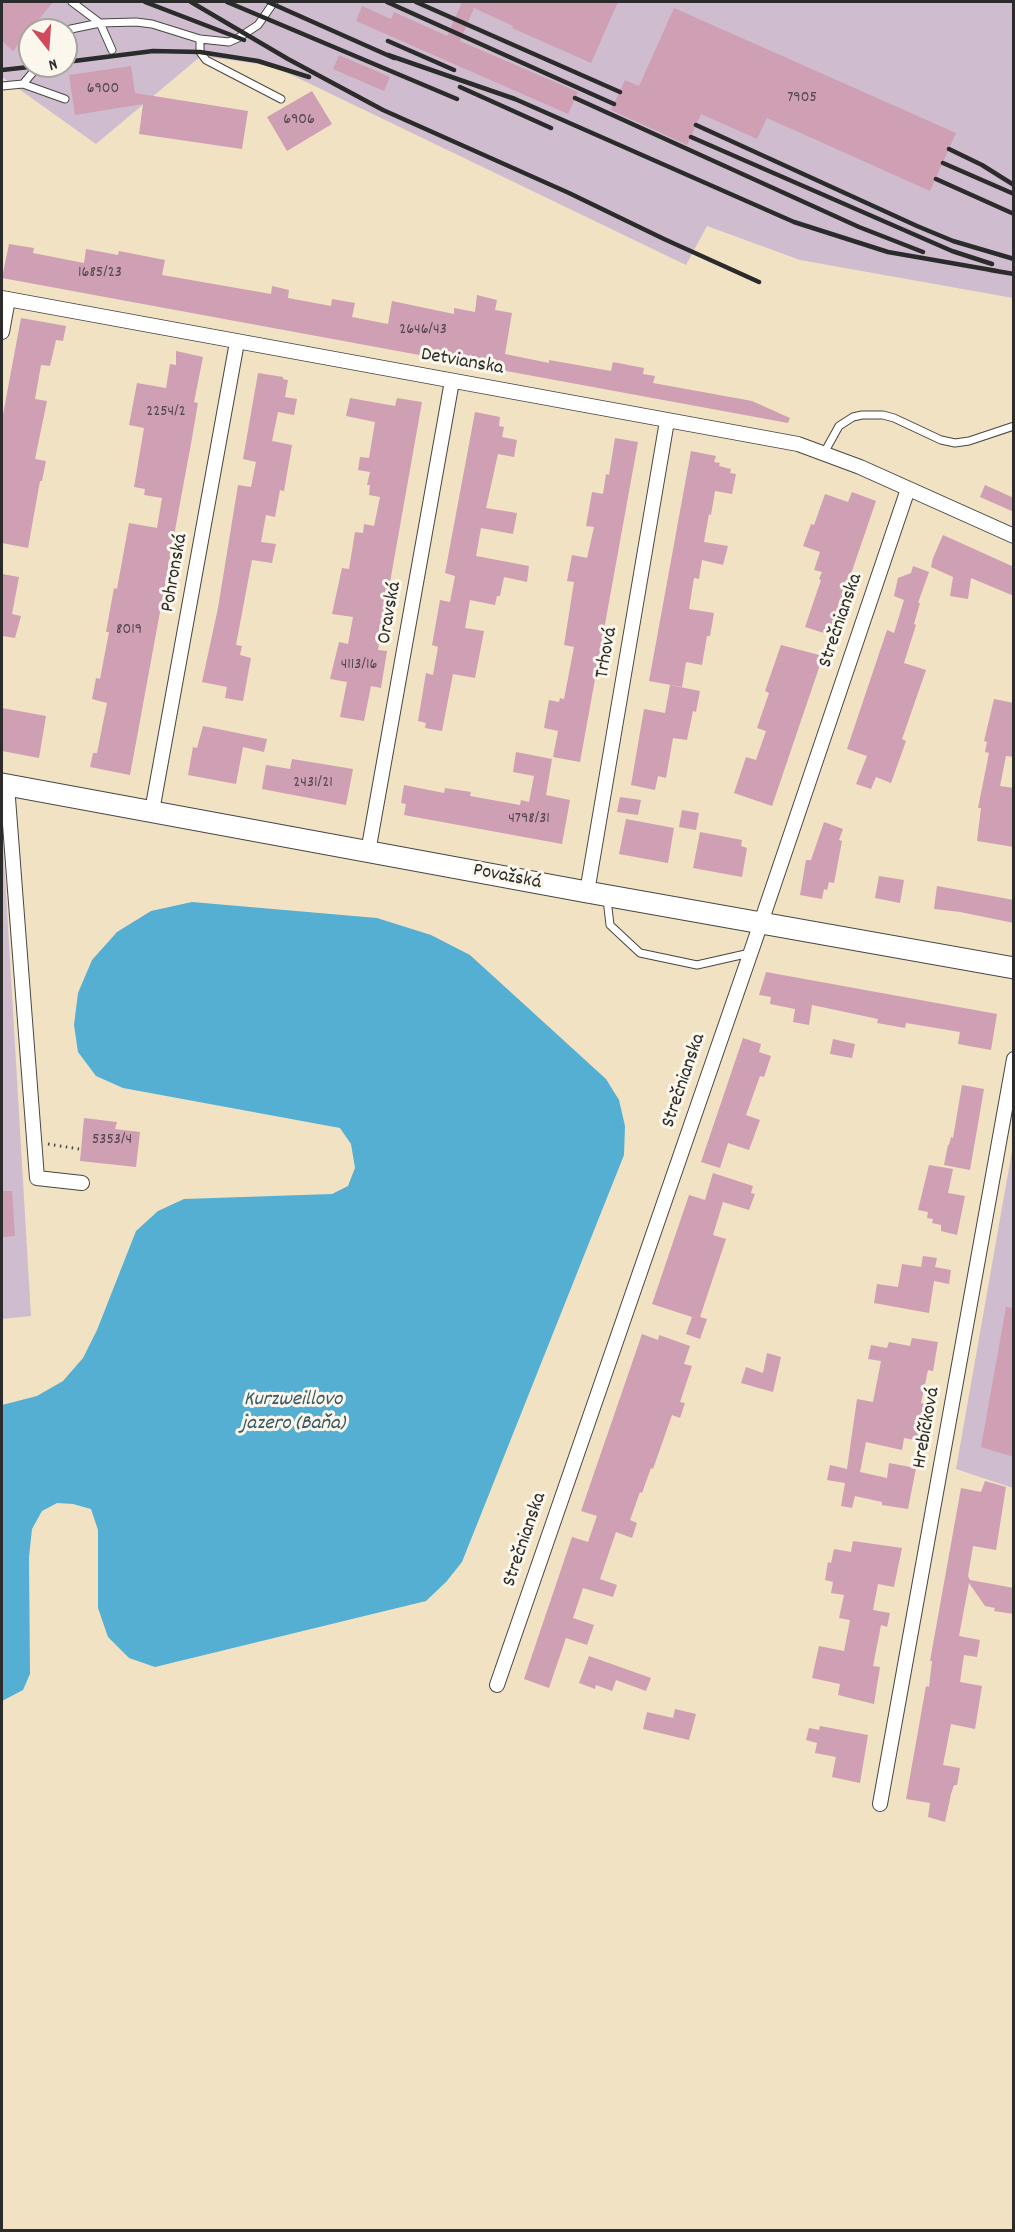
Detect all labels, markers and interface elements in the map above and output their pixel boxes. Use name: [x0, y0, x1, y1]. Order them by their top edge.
north arrow: [18, 18, 78, 78]
text: N: [46, 52, 60, 76]
house number: 6900: [87, 80, 119, 100]
house number: 7905: [787, 89, 817, 109]
house number: 6906: [283, 111, 315, 131]
house number: 1685/23: [78, 264, 122, 284]
house number: 2646/43: [399, 321, 447, 341]
street label: Detvianska: [419, 344, 505, 382]
house number: 2254/2: [146, 403, 186, 423]
street label: Pohronská: [157, 532, 195, 614]
street label: Strečnianska: [815, 571, 869, 671]
street label: Oravská: [374, 580, 408, 646]
house number: 8019: [116, 621, 142, 641]
street label: Trhová: [592, 625, 624, 681]
house number: 4113/16: [341, 656, 377, 676]
house number: 2431/21: [293, 774, 333, 794]
house number: 4798/31: [508, 810, 550, 830]
street label: Považská: [471, 860, 543, 896]
street label: Strečnianska: [658, 1031, 712, 1131]
house number: 5353/4: [92, 1131, 132, 1151]
street label: Hrebíčková: [909, 1385, 947, 1471]
water label: Kurzweillovo jazero (Baňa): [241, 1388, 345, 1438]
street label: Strečnianska: [499, 1490, 553, 1590]

